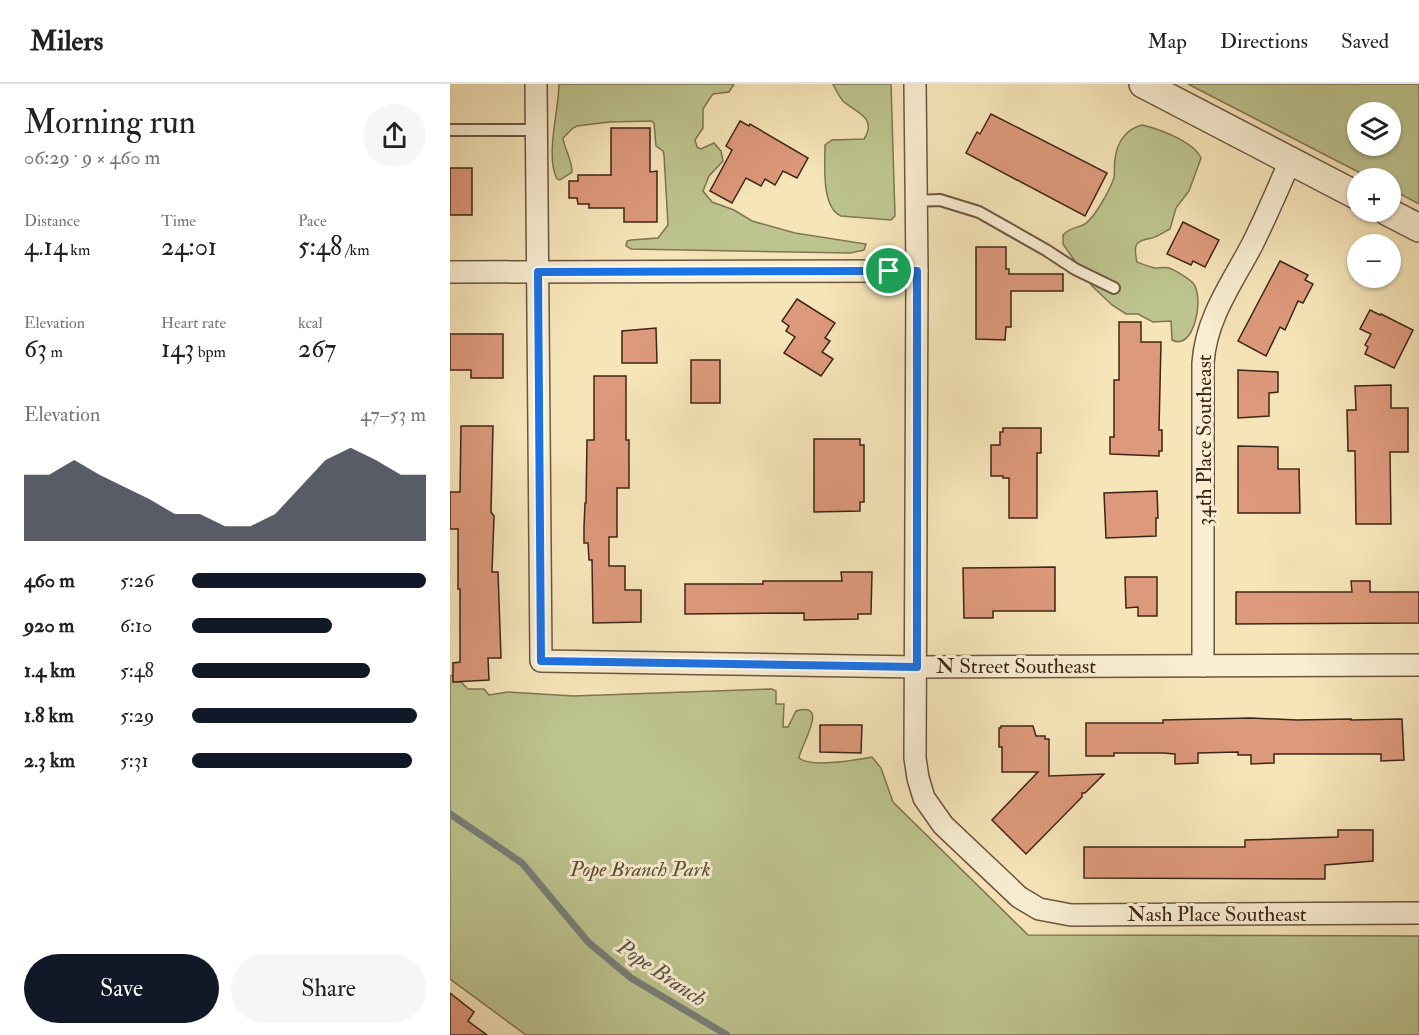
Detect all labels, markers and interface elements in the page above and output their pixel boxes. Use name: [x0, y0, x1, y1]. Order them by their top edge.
text: Milers: [30, 24, 103, 59]
text: Map: [1147, 28, 1187, 55]
text: Directions: [1220, 28, 1308, 55]
text: Saved: [1341, 28, 1389, 55]
text: Morning run: [24, 102, 196, 143]
map controls: [1347, 102, 1401, 288]
button: layers: [1347, 102, 1401, 156]
button: share: [363, 104, 426, 167]
text: 06:29 · 9 × 460 m: [24, 145, 160, 170]
button: +: [1347, 168, 1401, 222]
text: Distance: [24, 211, 80, 231]
text: Time: [161, 211, 196, 231]
text: Pace: [298, 211, 327, 231]
text: 4.14: [24, 231, 67, 263]
text: 24:01: [161, 231, 217, 263]
text: 5:48: [298, 231, 342, 263]
button: −: [1347, 234, 1401, 288]
text: km: [67, 240, 90, 260]
text: /km: [342, 240, 370, 260]
pin: [863, 245, 914, 296]
icon: arrive: [872, 254, 905, 287]
text: Elevation: [24, 313, 85, 333]
text: Heart rate: [161, 313, 226, 333]
text: kcal: [298, 313, 323, 333]
text: 63: [24, 333, 47, 365]
text: 143: [161, 333, 194, 365]
text: 267: [298, 333, 336, 365]
text: m: [47, 342, 63, 362]
text: bpm: [194, 342, 226, 362]
street label: 34th Place Southeast: [1191, 354, 1218, 526]
text: Elevation: [24, 402, 100, 427]
text: 47–53 m: [360, 402, 426, 427]
text: 460 m: [24, 568, 75, 593]
text: 5:26: [120, 568, 154, 593]
text: 920 m: [24, 613, 74, 638]
text: 6:10: [120, 613, 152, 638]
street label: N Street Southeast: [936, 653, 1096, 680]
text: 1.4 km: [24, 658, 75, 683]
text: 5:48: [120, 658, 154, 683]
text: 1.8 km: [24, 703, 74, 728]
text: 5:29: [120, 703, 154, 728]
text: 2.3 km: [24, 748, 75, 773]
text: 5:31: [120, 748, 149, 773]
park label: Pope Branch Park: [569, 856, 710, 883]
street label: Nash Place Southeast: [1127, 901, 1307, 928]
water label: Pope Branch: [610, 932, 712, 1013]
button: Save: [24, 954, 219, 1023]
button: Share: [231, 954, 426, 1023]

